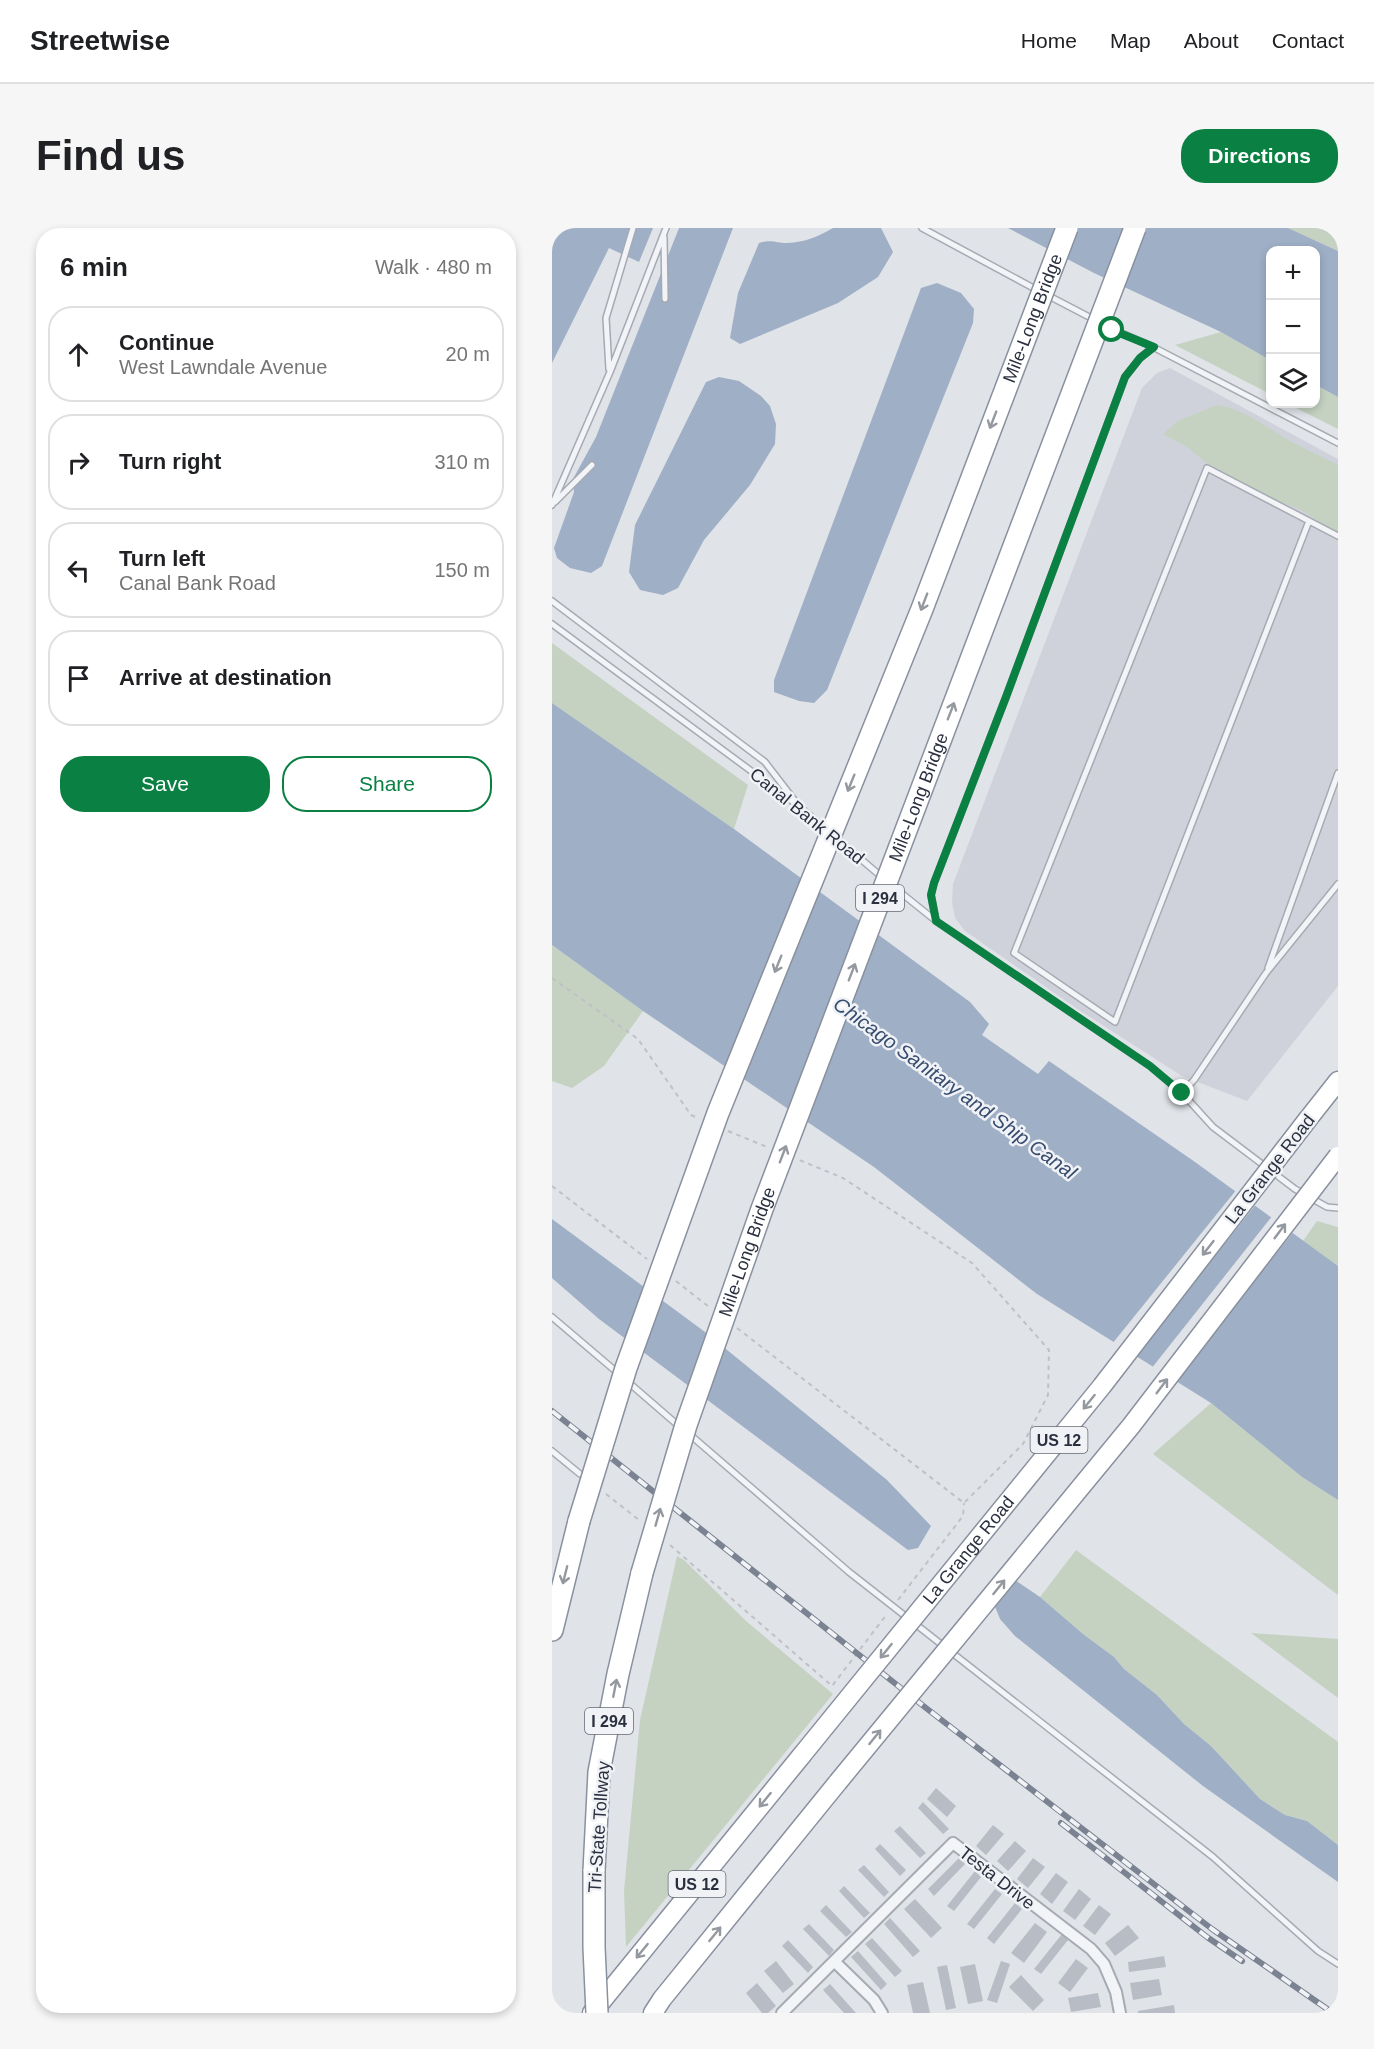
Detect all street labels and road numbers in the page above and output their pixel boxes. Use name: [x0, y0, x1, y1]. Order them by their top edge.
street label: Mile-Long Bridge: [999, 251, 1066, 385]
street label: Mile-Long Bridge: [885, 730, 952, 864]
street label: Canal Bank Road: [746, 764, 868, 868]
road number: I 294: [856, 885, 904, 911]
street label: La Grange Road: [1221, 1110, 1319, 1228]
street label: Mile-Long Bridge: [715, 1184, 779, 1319]
road number: US 12: [1030, 1427, 1088, 1453]
street label: La Grange Road: [919, 1492, 1018, 1608]
road number: I 294: [585, 1708, 633, 1734]
street label: Tri-State Tollway: [584, 1760, 614, 1894]
street label: Testa Drive: [955, 1842, 1039, 1914]
road number: US 12: [668, 1871, 726, 1897]

